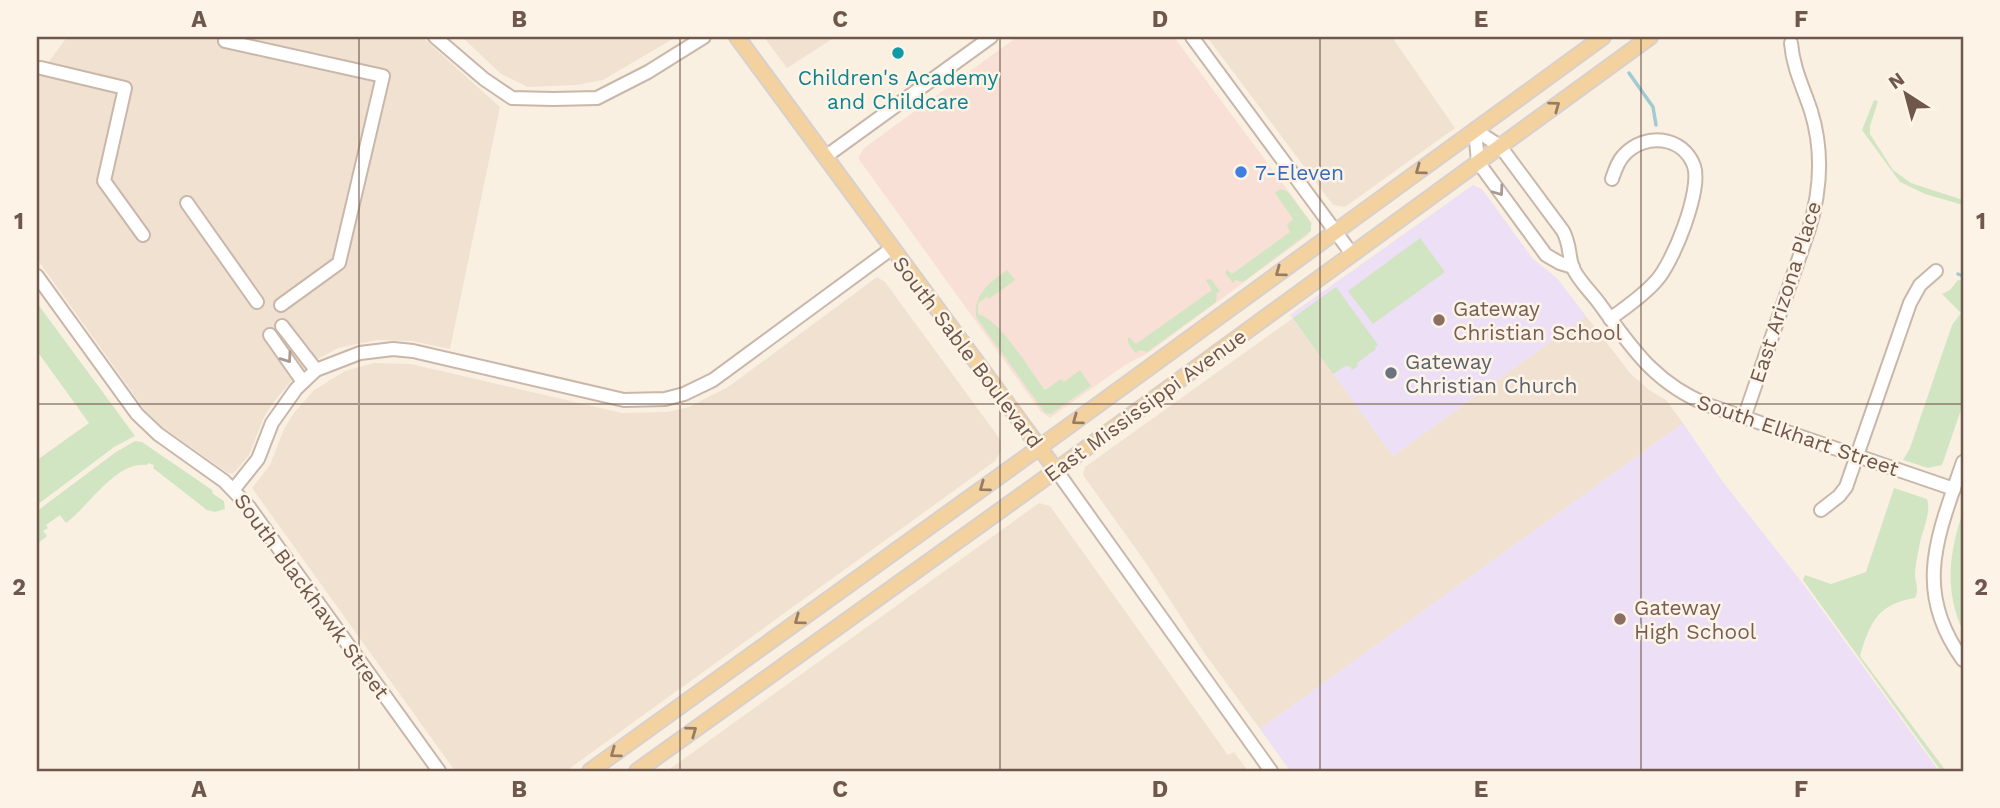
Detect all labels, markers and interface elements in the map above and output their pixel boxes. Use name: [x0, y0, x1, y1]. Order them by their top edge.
text: A: [191, 6, 207, 33]
text: B: [511, 6, 527, 33]
text: C: [832, 6, 848, 33]
text: D: [1152, 6, 1168, 33]
text: E: [1474, 6, 1488, 33]
text: F: [1794, 6, 1808, 33]
marker: Children's Academy and Childcare: [890, 45, 906, 61]
north arrow: [1870, 60, 1940, 130]
place label: Children's Academy and Childcare: [798, 65, 998, 114]
text: N: [1884, 67, 1909, 94]
one-way arrow: [1548, 102, 1560, 114]
place label: 7-Eleven: [1255, 160, 1344, 185]
one-way arrow: [1415, 162, 1427, 174]
marker: 7-Eleven: [1233, 164, 1249, 180]
one-way arrow: [1491, 183, 1504, 196]
street label: East Arizona Place: [1744, 198, 1826, 386]
text: 1: [14, 208, 24, 235]
text: 1: [1976, 208, 1986, 235]
street label: South Sable Boulevard: [888, 251, 1048, 453]
one-way arrow: [1275, 264, 1287, 276]
place label: Gateway Christian School: [1453, 296, 1622, 345]
marker: Gateway Christian School: [1431, 312, 1447, 328]
street label: East Mississippi Avenue: [1039, 323, 1251, 487]
place label: Gateway Christian Church: [1405, 349, 1577, 398]
one-way arrow: [279, 351, 292, 364]
marker: Gateway Christian Church: [1383, 365, 1399, 381]
street label: South Elkhart Street: [1694, 389, 1902, 481]
one-way arrow: [1072, 412, 1085, 424]
one-way arrow: [979, 479, 992, 491]
street label: South Blackhawk Street: [229, 488, 395, 704]
text: 2: [12, 574, 26, 601]
text: 2: [1974, 574, 1988, 601]
place label: Gateway High School: [1634, 595, 1757, 644]
marker: Gateway High School: [1612, 611, 1628, 627]
one-way arrow: [794, 612, 807, 624]
one-way arrow: [684, 727, 697, 740]
one-way arrow: [610, 745, 623, 757]
text: A: [191, 776, 207, 803]
text: B: [511, 776, 527, 803]
text: C: [832, 776, 848, 803]
text: D: [1152, 776, 1168, 803]
text: E: [1474, 776, 1488, 803]
text: F: [1794, 776, 1808, 803]

